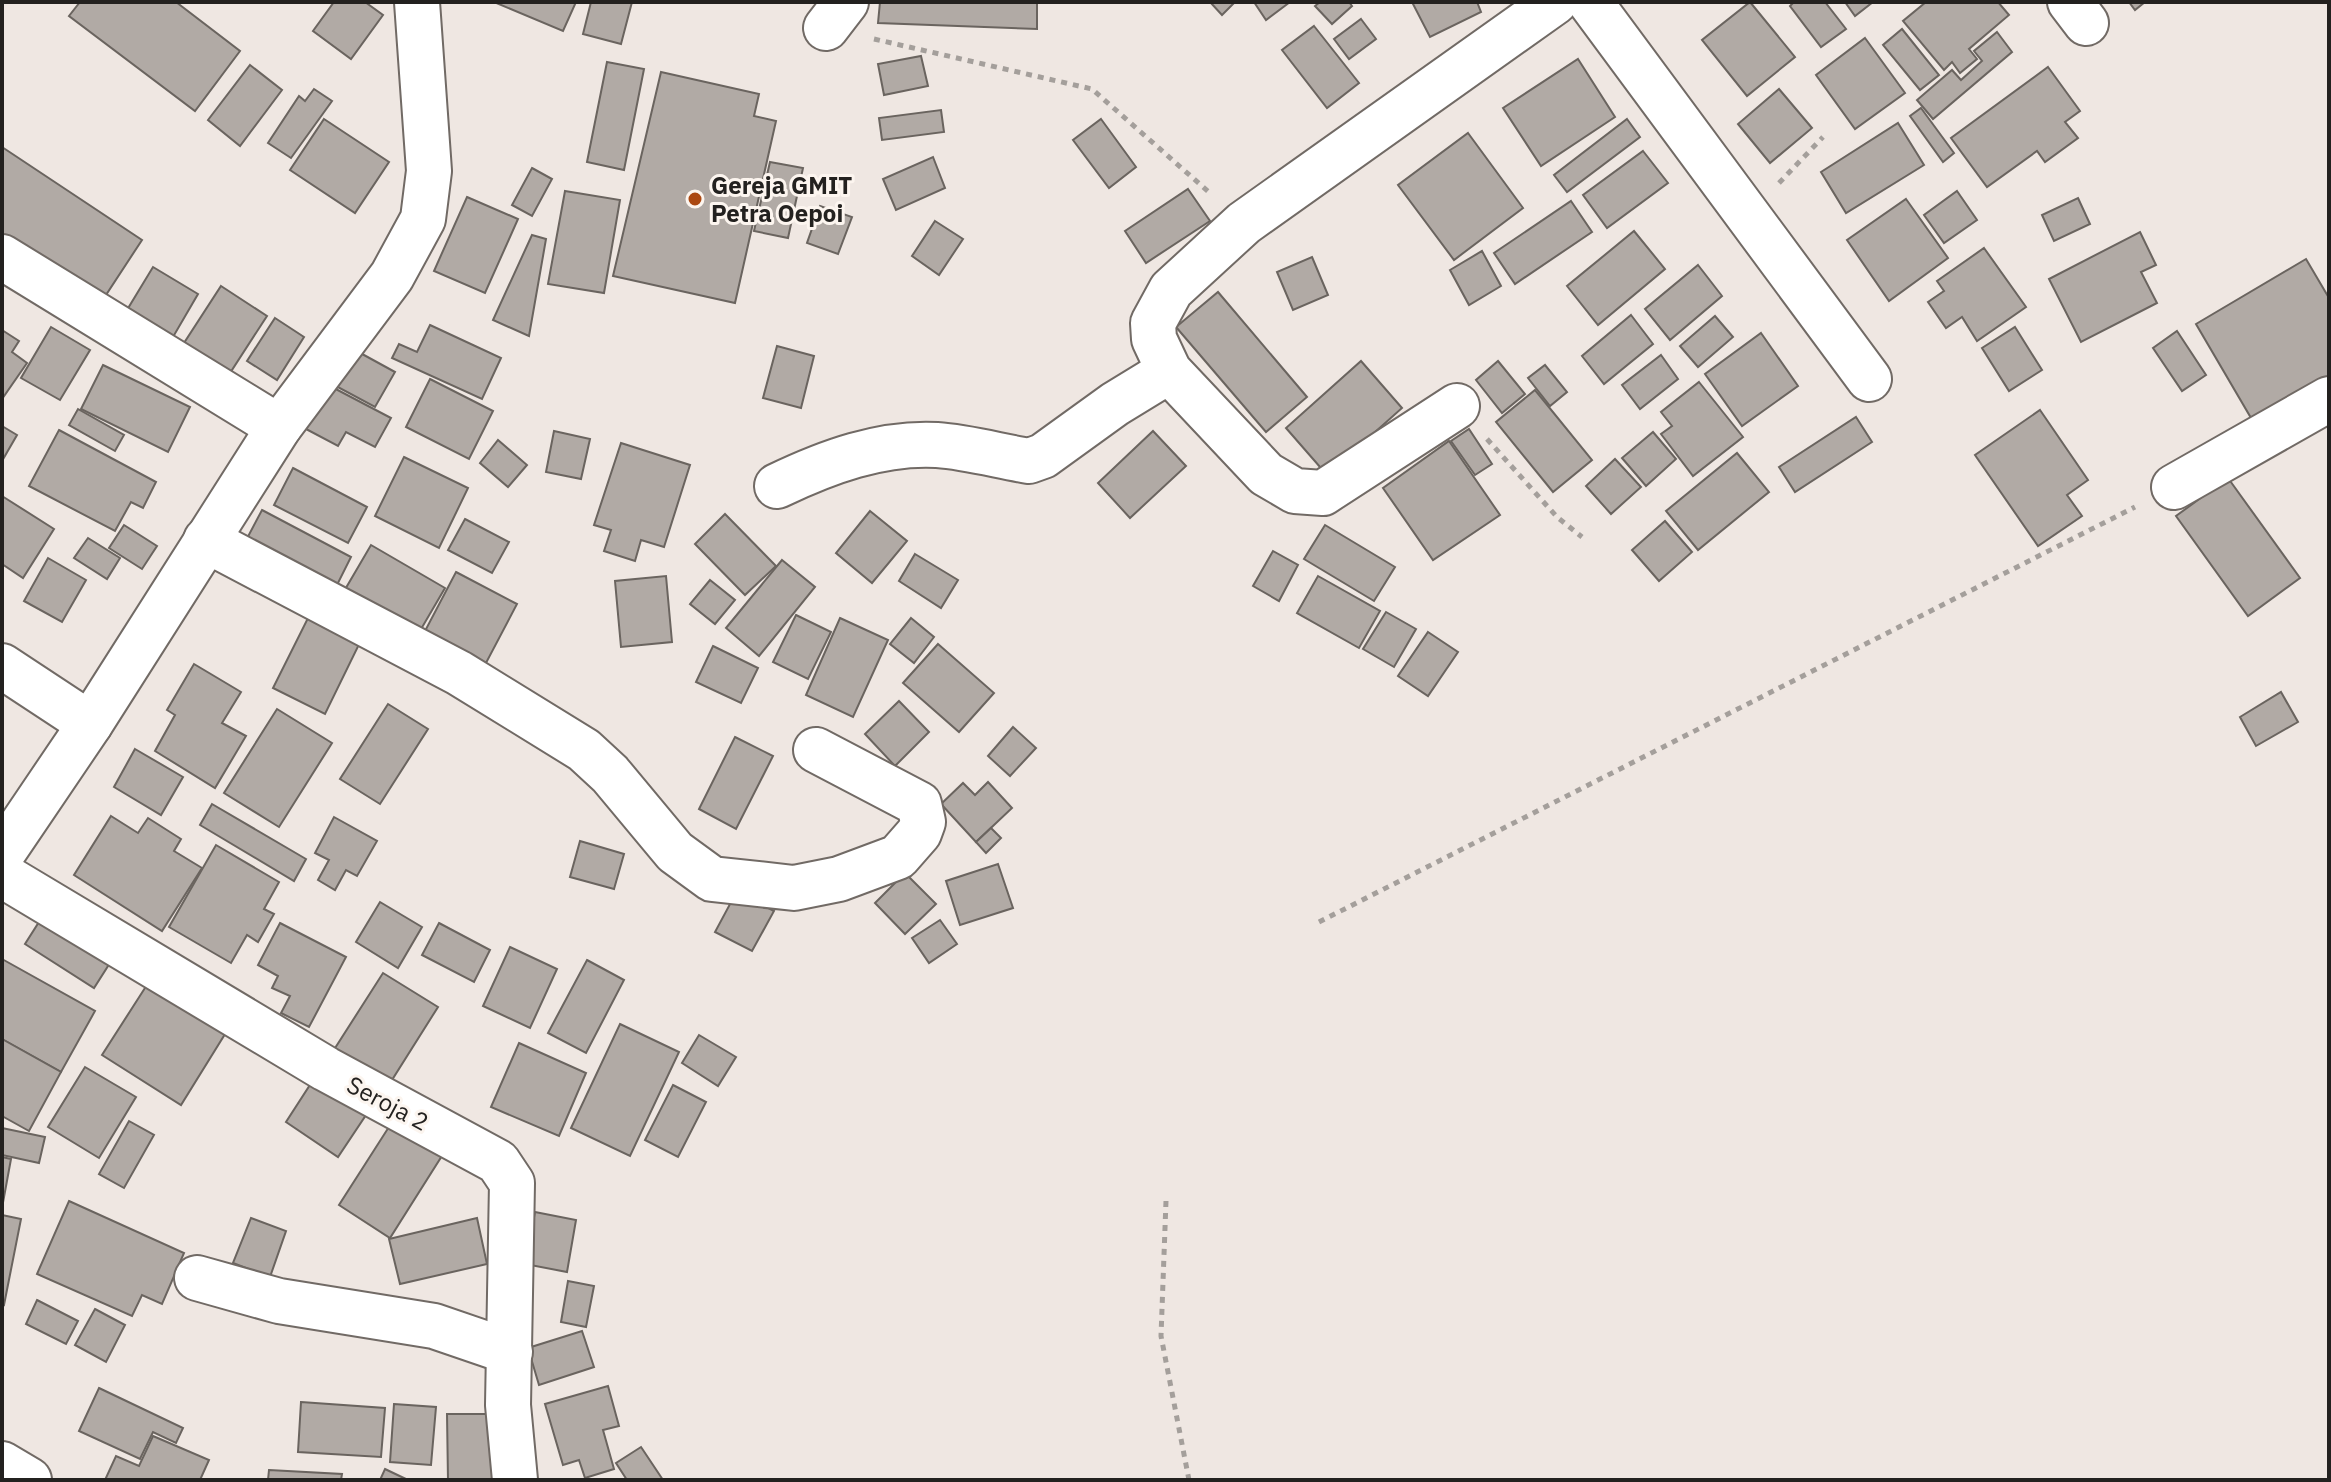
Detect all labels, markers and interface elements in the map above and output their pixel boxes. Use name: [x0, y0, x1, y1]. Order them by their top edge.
place label: Gereja GMIT Petra Oepoi: [711, 169, 852, 229]
marker: Gereja GMIT Petra Oepoi: [686, 190, 704, 208]
street label: Seroja 2: [342, 1068, 434, 1138]

